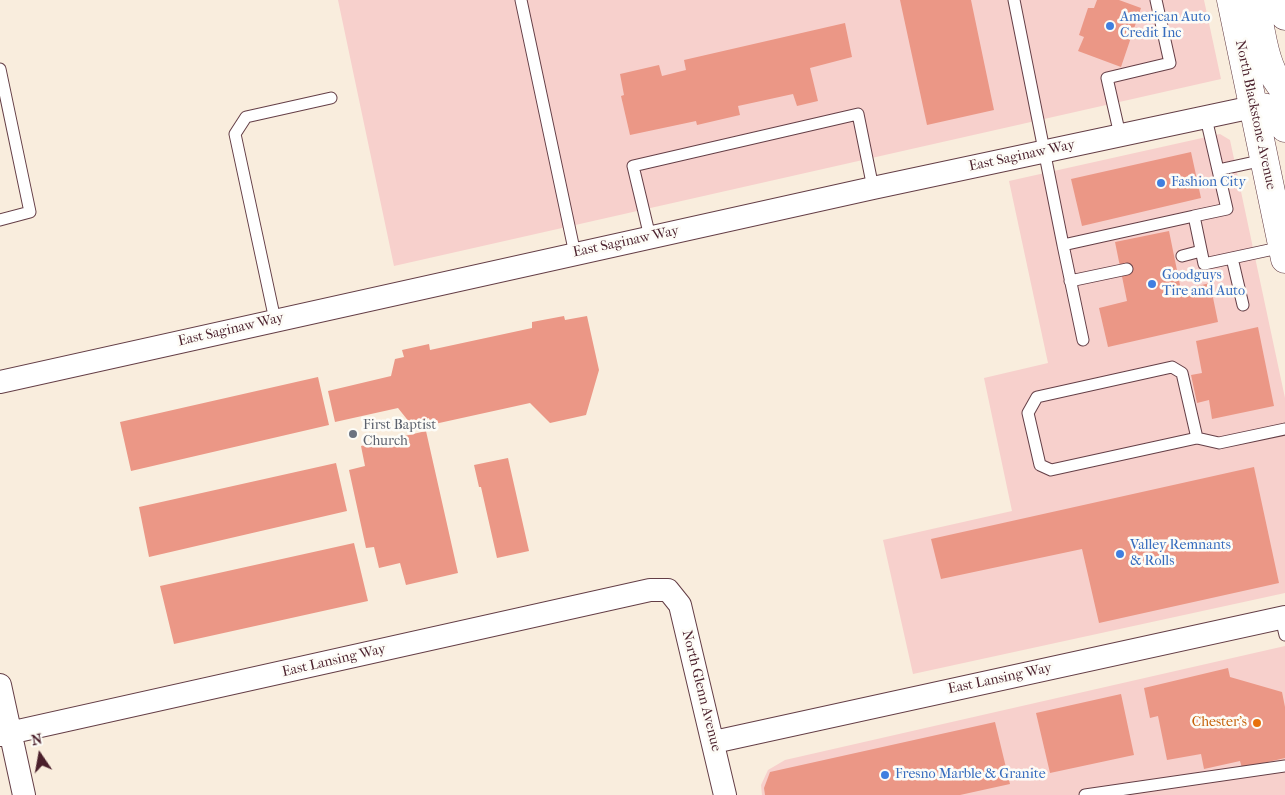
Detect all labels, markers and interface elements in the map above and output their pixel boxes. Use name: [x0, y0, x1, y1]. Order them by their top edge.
place label: American Auto Credit Inc: [1120, 10, 1210, 42]
marker: American Auto Credit Inc: [1104, 20, 1116, 32]
street label: North Blackstone Avenue: [1231, 39, 1279, 191]
street label: East Saginaw Way: [968, 137, 1076, 175]
place label: Fashion City: [1171, 175, 1246, 191]
marker: Fashion City: [1155, 177, 1167, 189]
street label: East Saginaw Way: [572, 223, 680, 261]
place label: Goodguys Tire and Auto: [1162, 268, 1245, 300]
marker: Goodguys Tire and Auto: [1146, 278, 1158, 290]
street label: East Saginaw Way: [177, 310, 285, 350]
place label: First Baptist Church: [363, 418, 436, 451]
marker: First Baptist Church: [347, 428, 359, 440]
place label: Valley Remnants & Rolls: [1130, 538, 1231, 570]
marker: Valley Remnants & Rolls: [1114, 548, 1126, 560]
street label: North Glenn Avenue: [678, 629, 724, 753]
street label: East Lansing Way: [281, 641, 387, 681]
street label: East Lansing Way: [947, 660, 1053, 698]
place label: Chester's: [1192, 715, 1247, 731]
marker: Chester's: [1251, 717, 1263, 729]
north arrow: [15, 730, 65, 780]
text: N: [30, 730, 44, 749]
place label: Fresno Marble & Granite: [895, 767, 1046, 783]
marker: Fresno Marble & Granite: [879, 769, 891, 781]

